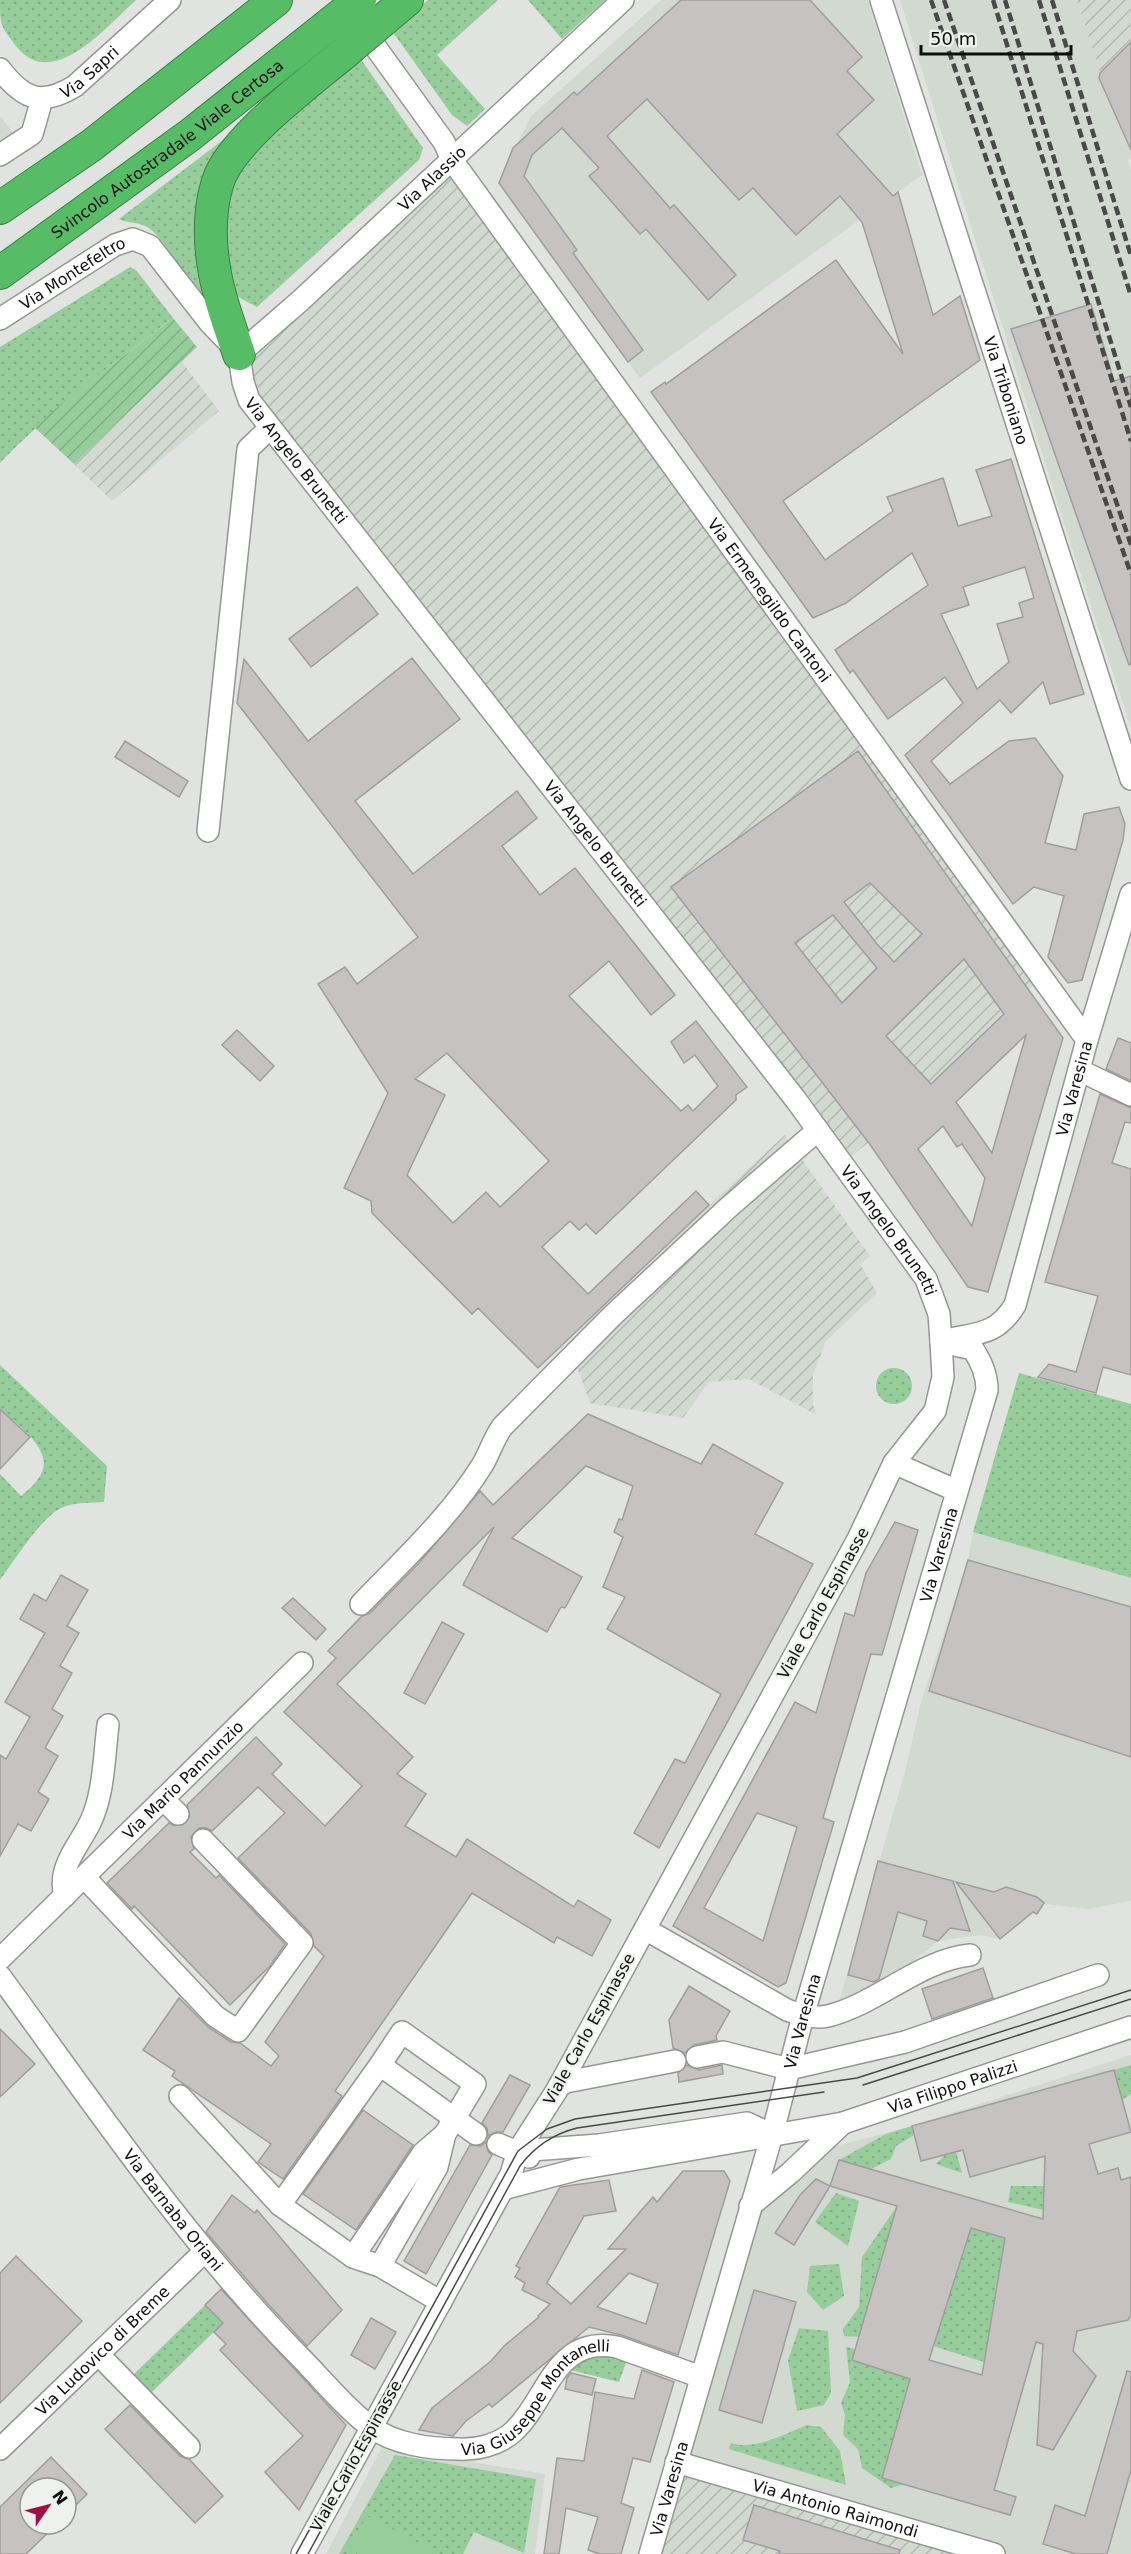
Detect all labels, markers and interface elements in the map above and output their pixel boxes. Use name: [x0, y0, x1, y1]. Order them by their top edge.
scale bar: [921, 18, 1071, 56]
text: 50 m: [930, 28, 976, 49]
street label: Via Sapri: [57, 42, 122, 102]
street label: Svincolo Autostradale Viale Certosa: [47, 55, 287, 242]
street label: Via Alassio: [394, 142, 470, 214]
street label: Via Montefeltro: [16, 233, 128, 313]
street label: Via Triboniano: [980, 334, 1033, 447]
street label: Via Angelo Brunetti: [241, 394, 351, 527]
street label: Via Ermenegildo Cantoni: [704, 514, 835, 686]
street label: Via Angelo Brunetti: [540, 776, 651, 910]
street label: Via Varesina: [1052, 1039, 1096, 1138]
street label: Via Angelo Brunetti: [837, 1161, 941, 1298]
street label: Via Varesina: [916, 1505, 962, 1605]
street label: Viale Carlo Espinasse: [773, 1524, 873, 1682]
street label: Via Mario Pannunzio: [119, 1717, 247, 1843]
street label: Viale Carlo Espinasse: [539, 1950, 639, 2108]
street label: Via Varesina: [780, 1971, 824, 2071]
street label: Via Filippo Palizzi: [885, 2056, 1020, 2117]
street label: Via Barnaba Oriani: [119, 2145, 227, 2275]
street label: Via Ludovico di Breme: [31, 2282, 173, 2419]
street label: Via Giuseppe Montanelli: [460, 2336, 611, 2459]
street label: Viale Carlo Espinasse: [306, 2377, 406, 2535]
street label: Via Varesina: [646, 2439, 692, 2539]
street label: Via Antonio Raimondi: [750, 2475, 921, 2541]
north arrow: [18, 2476, 78, 2536]
text: N: [48, 2487, 71, 2509]

